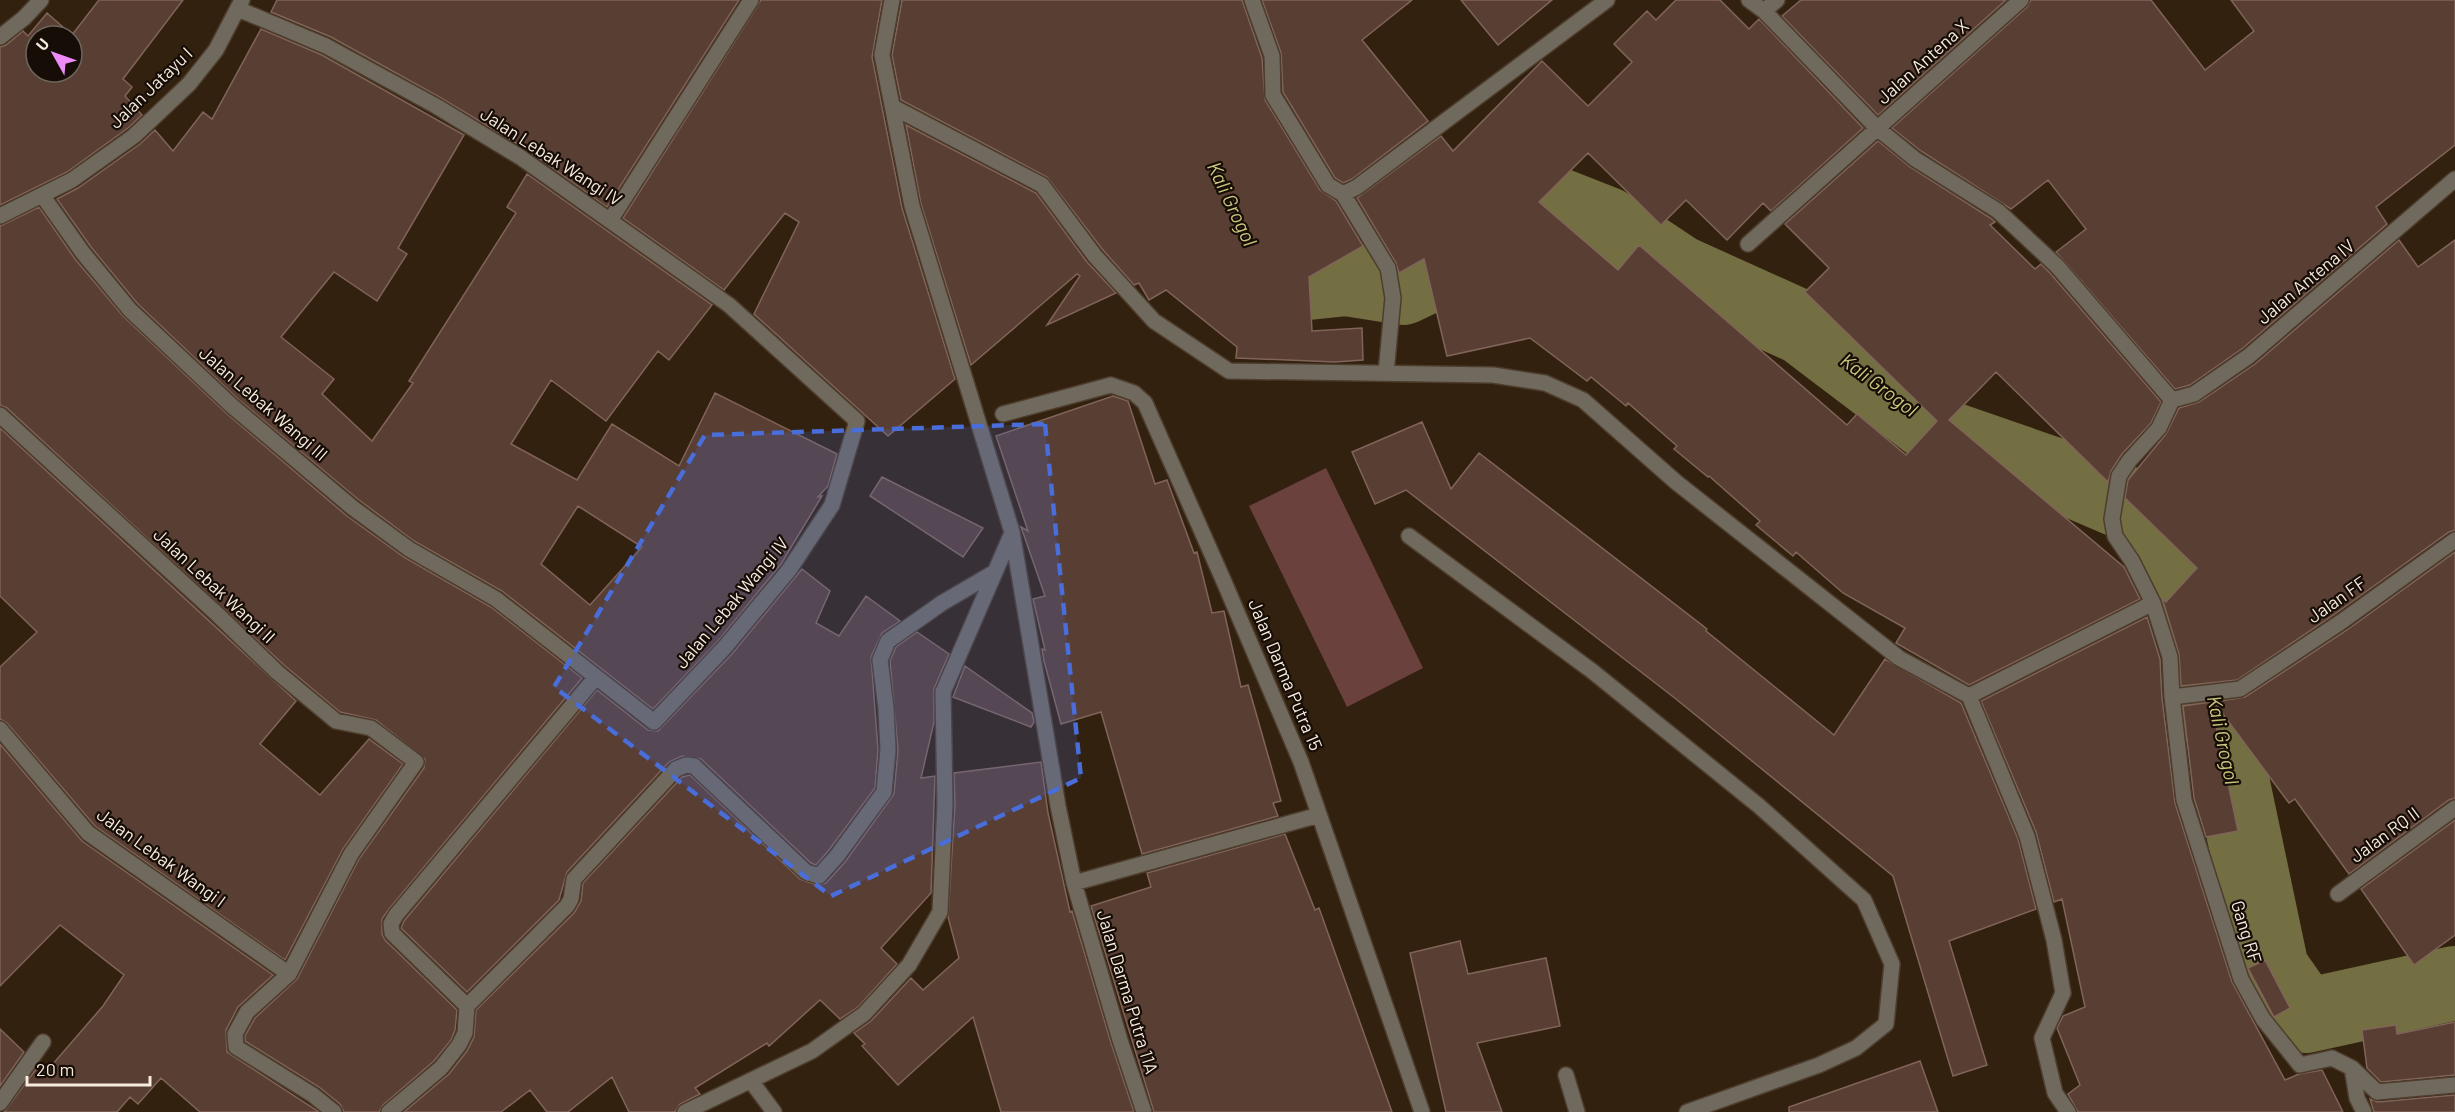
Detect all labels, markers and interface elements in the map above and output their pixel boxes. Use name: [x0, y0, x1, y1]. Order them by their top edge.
street label: Jalan Antena X: [1872, 14, 1973, 108]
north arrow: [24, 24, 84, 84]
text: U: [32, 34, 53, 54]
street label: Jalan Jatayu I: [104, 42, 197, 133]
street label: Jalan Lebak Wangi IV: [477, 102, 627, 210]
water label: Kali Grogol: [1203, 158, 1263, 250]
street label: Jalan Antena IV: [2252, 234, 2359, 328]
street label: Jalan Lebak Wangi III: [195, 341, 333, 465]
water label: Kali Grogol: [1836, 347, 1923, 421]
street label: Jalan Lebak Wangi II: [149, 523, 280, 647]
street label: Jalan Lebak Wangi IV: [670, 532, 793, 672]
street label: Jalan FF: [2303, 571, 2370, 627]
street label: Jalan Darma Putra 15: [1244, 596, 1328, 754]
water label: Kali Grogol: [2203, 693, 2245, 787]
street label: Jalan RQ II: [2345, 802, 2423, 867]
street label: Jalan Lebak Wangi I: [93, 803, 230, 911]
street label: Gang RF: [2227, 898, 2267, 966]
street label: Jalan Darma Putra 11A: [1093, 907, 1163, 1076]
scale bar: [27, 1049, 150, 1087]
text: 20 m: [36, 1058, 74, 1080]

